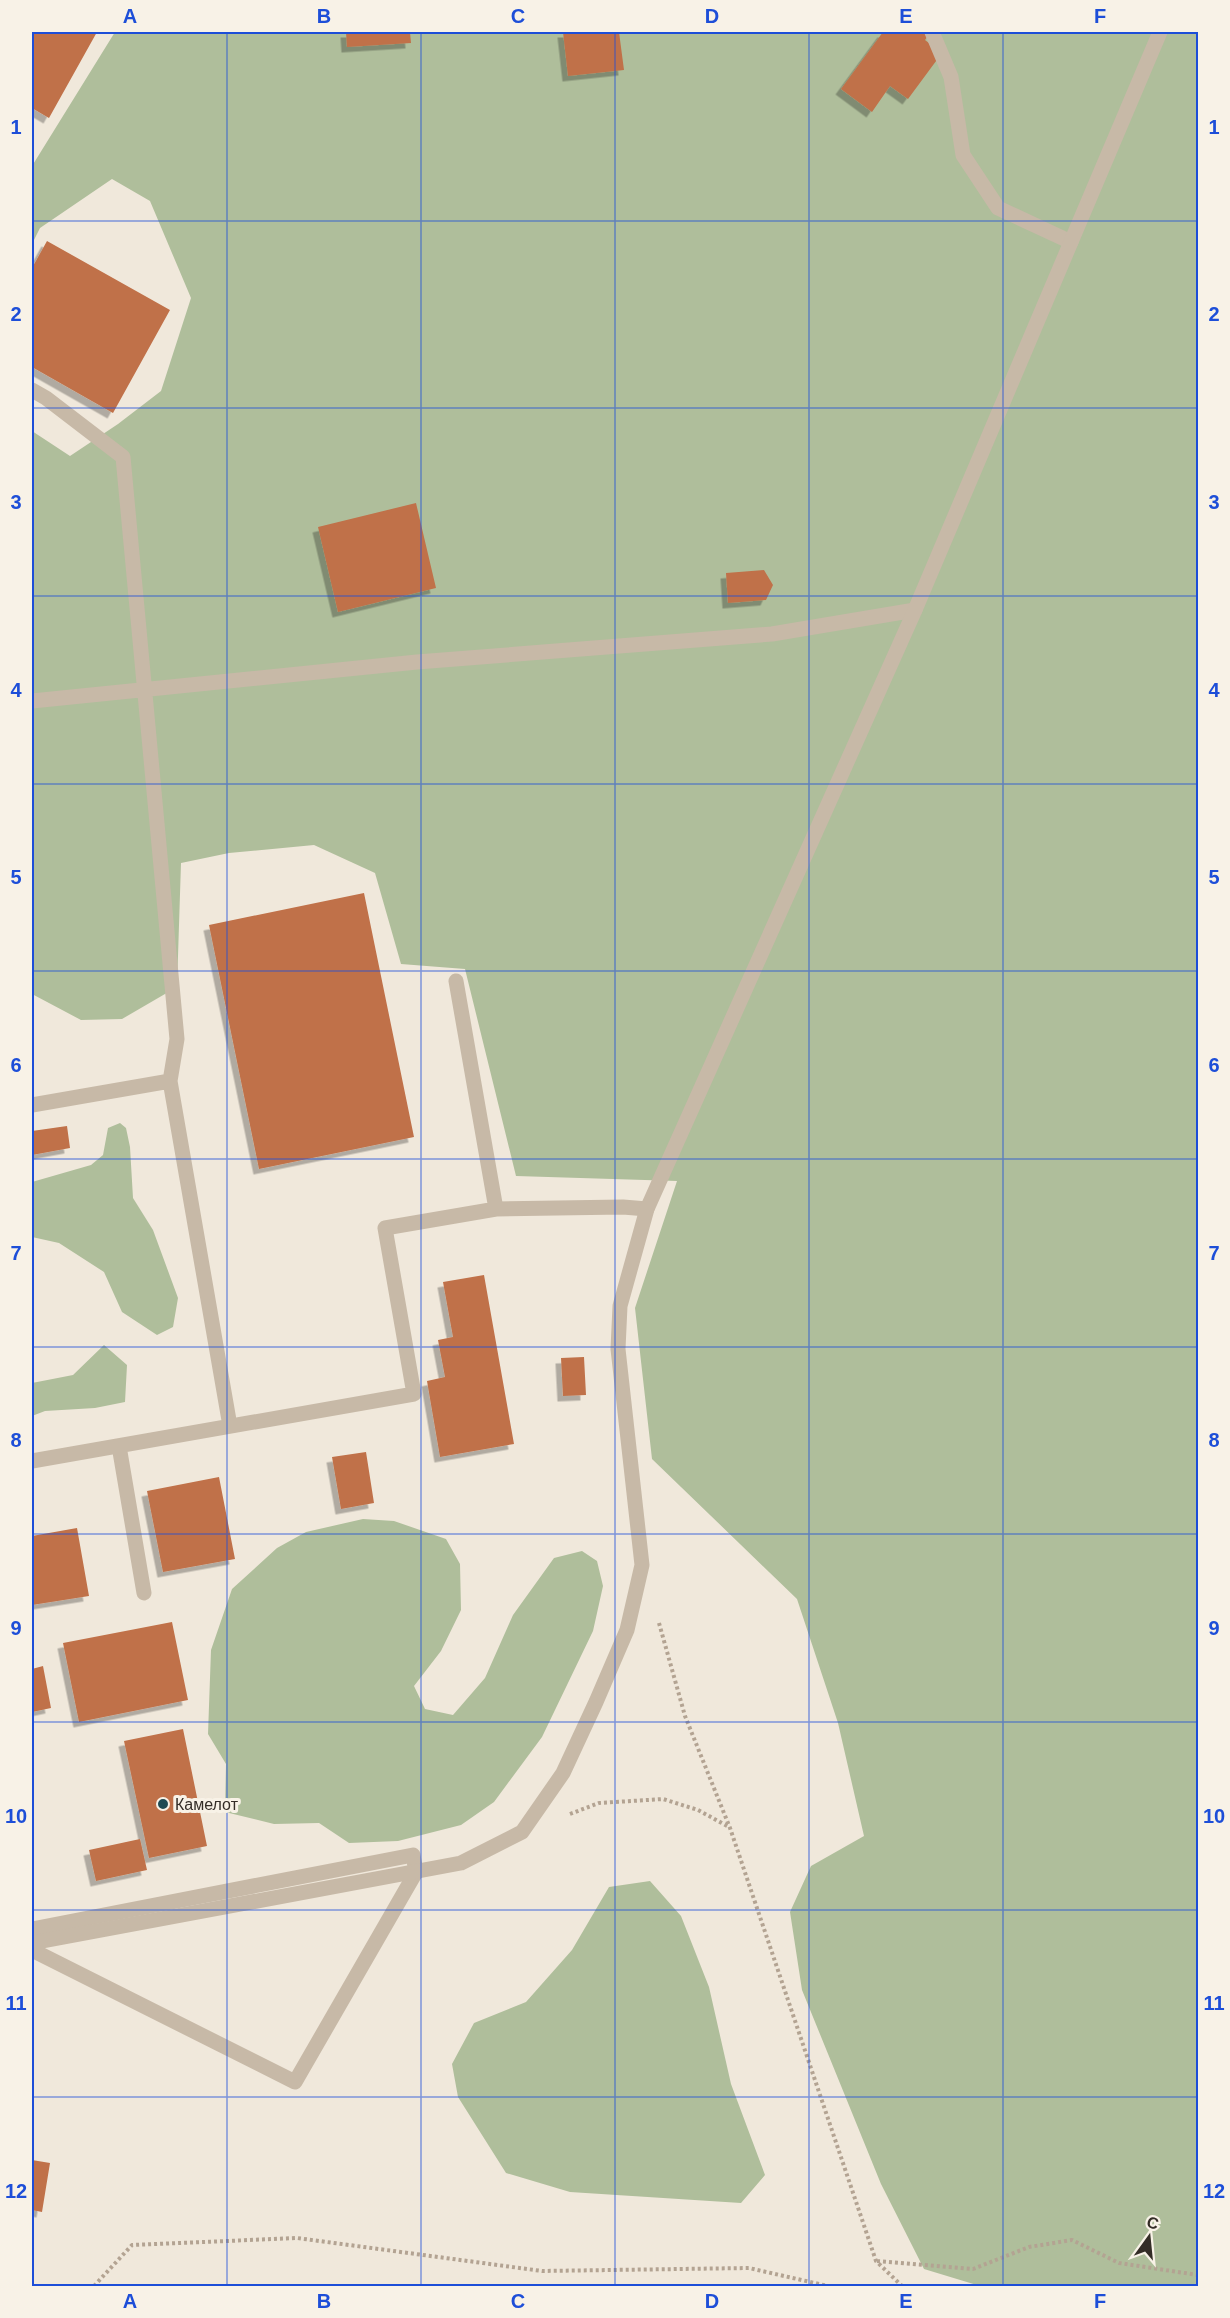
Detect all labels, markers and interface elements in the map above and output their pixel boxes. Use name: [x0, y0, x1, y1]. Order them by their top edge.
text: A: [123, 5, 137, 27]
text: B: [317, 5, 331, 27]
text: C: [511, 5, 525, 27]
text: D: [705, 5, 719, 27]
text: E: [899, 5, 913, 27]
text: F: [1094, 5, 1106, 27]
text: 1: [10, 116, 22, 138]
text: 1: [1208, 116, 1220, 138]
text: 2: [10, 303, 22, 325]
text: 2: [1208, 303, 1220, 325]
text: 3: [10, 491, 22, 513]
text: 3: [1208, 491, 1220, 513]
text: 4: [10, 679, 22, 701]
text: 4: [1208, 679, 1220, 701]
text: 5: [10, 866, 22, 888]
text: 5: [1208, 866, 1220, 888]
text: 6: [10, 1054, 22, 1076]
text: 6: [1208, 1054, 1220, 1076]
text: 7: [10, 1242, 22, 1264]
text: 7: [1208, 1242, 1220, 1264]
text: 8: [10, 1429, 22, 1451]
text: 8: [1208, 1429, 1220, 1451]
text: 9: [10, 1617, 22, 1639]
text: 9: [1208, 1617, 1220, 1639]
place label: Камелот: [175, 1796, 239, 1813]
marker: Камелот: [156, 1797, 170, 1811]
text: 10: [5, 1805, 27, 1827]
text: 10: [1203, 1805, 1225, 1827]
text: 11: [5, 1992, 27, 2014]
text: 11: [1203, 1992, 1225, 2014]
text: 12: [5, 2180, 27, 2202]
text: 12: [1203, 2180, 1225, 2202]
north arrow: [1119, 2207, 1179, 2267]
text: С: [1145, 2213, 1161, 2233]
text: A: [123, 2290, 137, 2312]
text: B: [317, 2290, 331, 2312]
text: C: [511, 2290, 525, 2312]
text: D: [705, 2290, 719, 2312]
text: E: [899, 2290, 913, 2312]
text: F: [1094, 2290, 1106, 2312]

